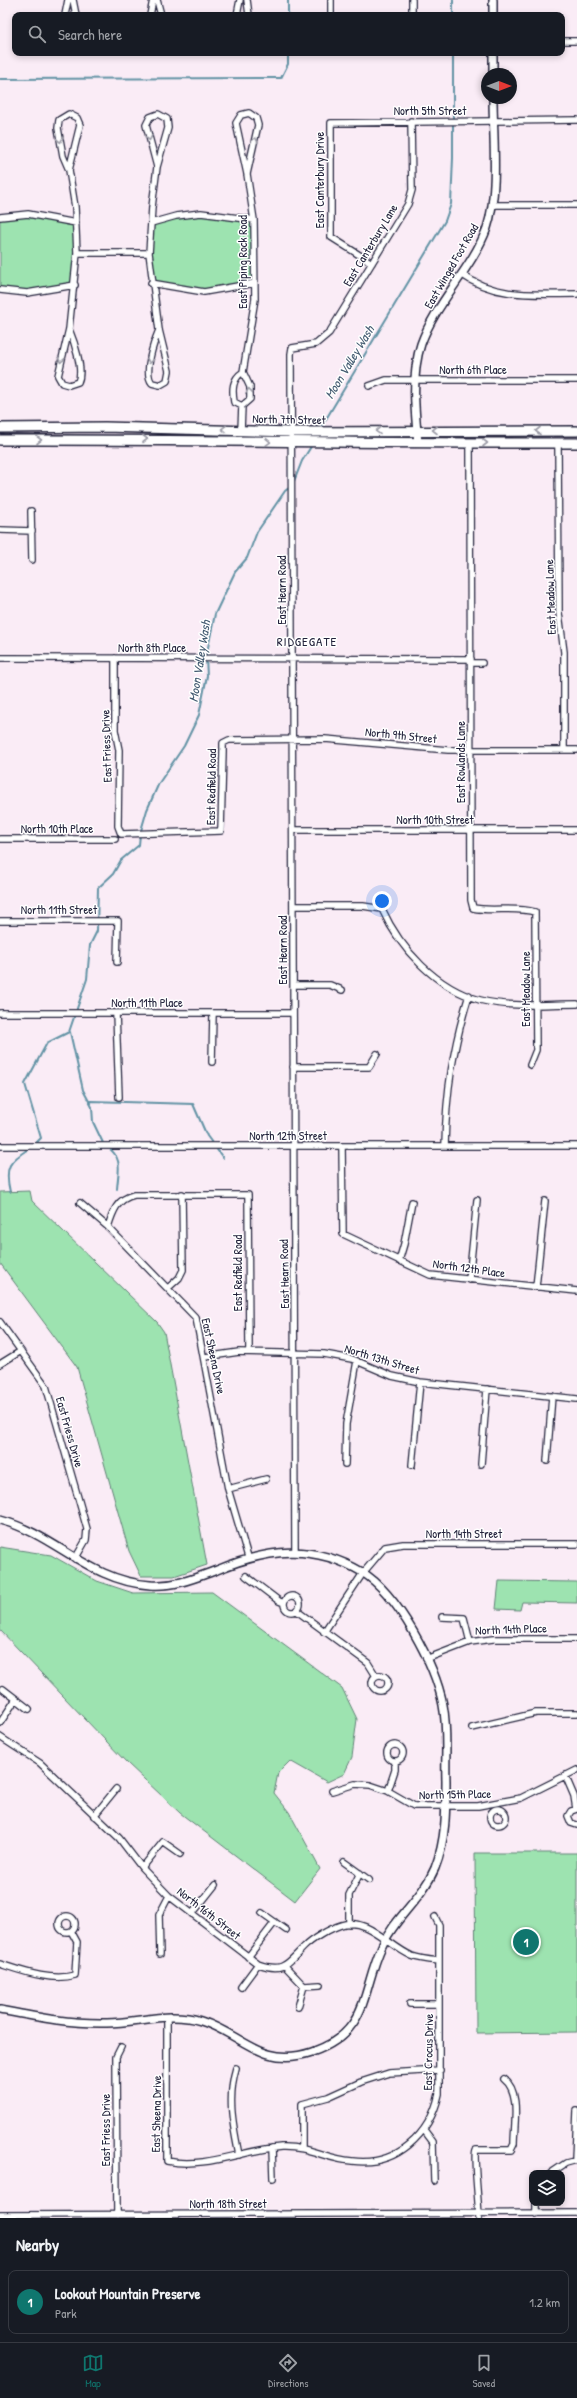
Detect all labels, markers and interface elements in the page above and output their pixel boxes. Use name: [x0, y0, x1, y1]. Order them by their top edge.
search box: [12, 12, 565, 56]
icon: search: [26, 23, 48, 45]
text: Search here: [58, 24, 122, 45]
north arrow: [481, 68, 517, 104]
street label: North 5th Street: [394, 102, 467, 119]
street label: East Canterbury Drive: [311, 132, 328, 228]
one-way arrow: [144, 135, 152, 141]
one-way arrow: [55, 137, 64, 143]
one-way arrow: [250, 137, 258, 144]
street label: East Canterbury Lane: [339, 200, 401, 289]
street label: East Piping Rock Road: [234, 215, 251, 309]
street label: East Winged Foot Road: [420, 220, 482, 312]
water label: Moon Valley Wash: [320, 321, 379, 402]
one-way arrow: [57, 357, 66, 363]
one-way arrow: [146, 358, 155, 364]
street label: North 6th Place: [439, 361, 507, 378]
one-way arrow: [245, 387, 254, 394]
street label: North 7th Street: [252, 410, 327, 428]
one-way arrow: [221, 425, 227, 433]
one-way arrow: [432, 426, 438, 434]
one-way arrow: [375, 427, 381, 435]
one-way arrow: [535, 427, 541, 435]
one-way arrow: [142, 435, 148, 443]
one-way arrow: [36, 436, 42, 444]
one-way arrow: [265, 438, 271, 446]
one-way arrow: [482, 439, 488, 447]
street label: East Hearn Road: [273, 555, 290, 625]
street label: East Meadow Lane: [540, 559, 560, 635]
water label: Moon Valley Wash: [184, 617, 215, 703]
district label: RIDGEGATE: [277, 632, 337, 650]
street label: North 8th Place: [118, 639, 186, 656]
street label: East Friess Drive: [96, 709, 116, 783]
street label: East Rowlands Lane: [452, 721, 469, 803]
street label: North 9th Street: [364, 723, 439, 747]
street label: East Redfield Road: [202, 748, 220, 825]
street label: North 10th Street: [396, 811, 475, 828]
street label: North 10th Place: [21, 820, 93, 837]
your location: [372, 891, 392, 911]
street label: North 11th Street: [21, 901, 98, 918]
street label: East Hearn Road: [274, 915, 291, 985]
street label: East Meadow Lane: [517, 951, 534, 1027]
street label: North 11th Place: [111, 994, 183, 1011]
street label: North 12th Street: [249, 1127, 328, 1144]
street label: East Redfield Road: [229, 1235, 246, 1311]
street label: East Hearn Road: [275, 1239, 293, 1309]
street label: North 12th Place: [432, 1255, 506, 1282]
street label: East Sheena Drive: [198, 1317, 230, 1396]
street label: North 13th Street: [343, 1340, 422, 1379]
street label: East Friess Drive: [52, 1395, 88, 1469]
street label: North 14th Street: [426, 1525, 503, 1542]
street label: North 14th Place: [475, 1619, 547, 1639]
street label: North 15th Place: [419, 1785, 491, 1803]
street label: North 16th Street: [174, 1883, 245, 1944]
pin: 1: [513, 1927, 539, 1957]
street label: East Crocus Drive: [419, 2013, 437, 2091]
street label: East Sheena Drive: [147, 2075, 165, 2153]
street label: East Friess Drive: [97, 2093, 114, 2166]
map controls: [529, 2170, 565, 2206]
button: layers: [529, 2170, 565, 2206]
street label: North 18th Street: [189, 2195, 267, 2212]
text: Nearby: [16, 2233, 59, 2256]
text: Lookout Mountain Preserve: [55, 2283, 200, 2304]
text: 1: [28, 2293, 32, 2311]
text: 1.2 km: [529, 2293, 560, 2311]
text: Park: [55, 2304, 77, 2322]
tab: Map: [82, 2352, 104, 2390]
tab: Directions: [268, 2352, 309, 2390]
tab: Saved: [473, 2352, 495, 2390]

